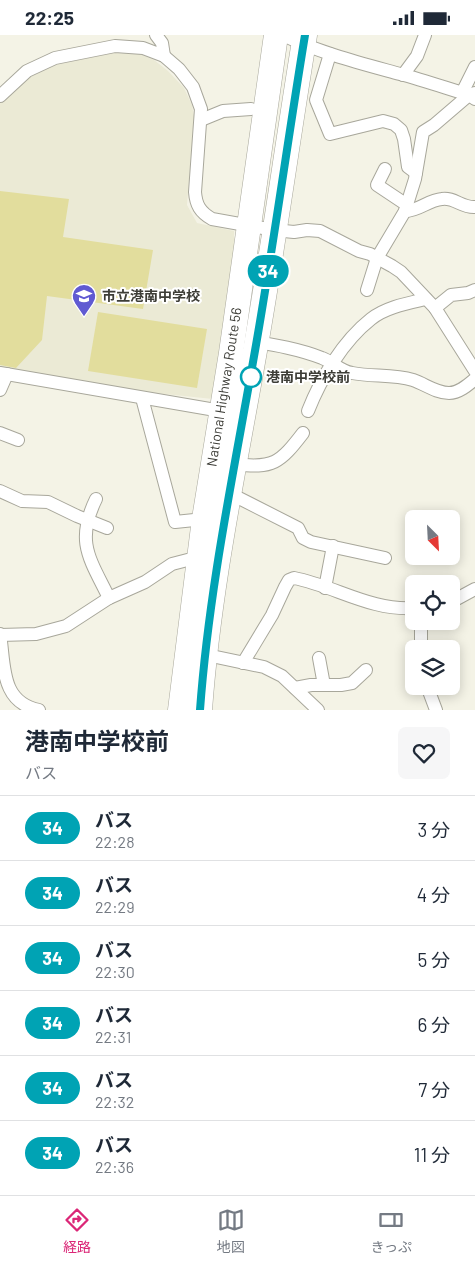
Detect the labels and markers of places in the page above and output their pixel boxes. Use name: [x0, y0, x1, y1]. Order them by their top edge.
school or university icon: 市立港南中学校: [71, 283, 97, 317]
place label: 市立港南中学校: [102, 287, 200, 304]
marker: 港南中学校前: [240, 366, 262, 388]
place label: 港南中学校前: [266, 368, 350, 385]

